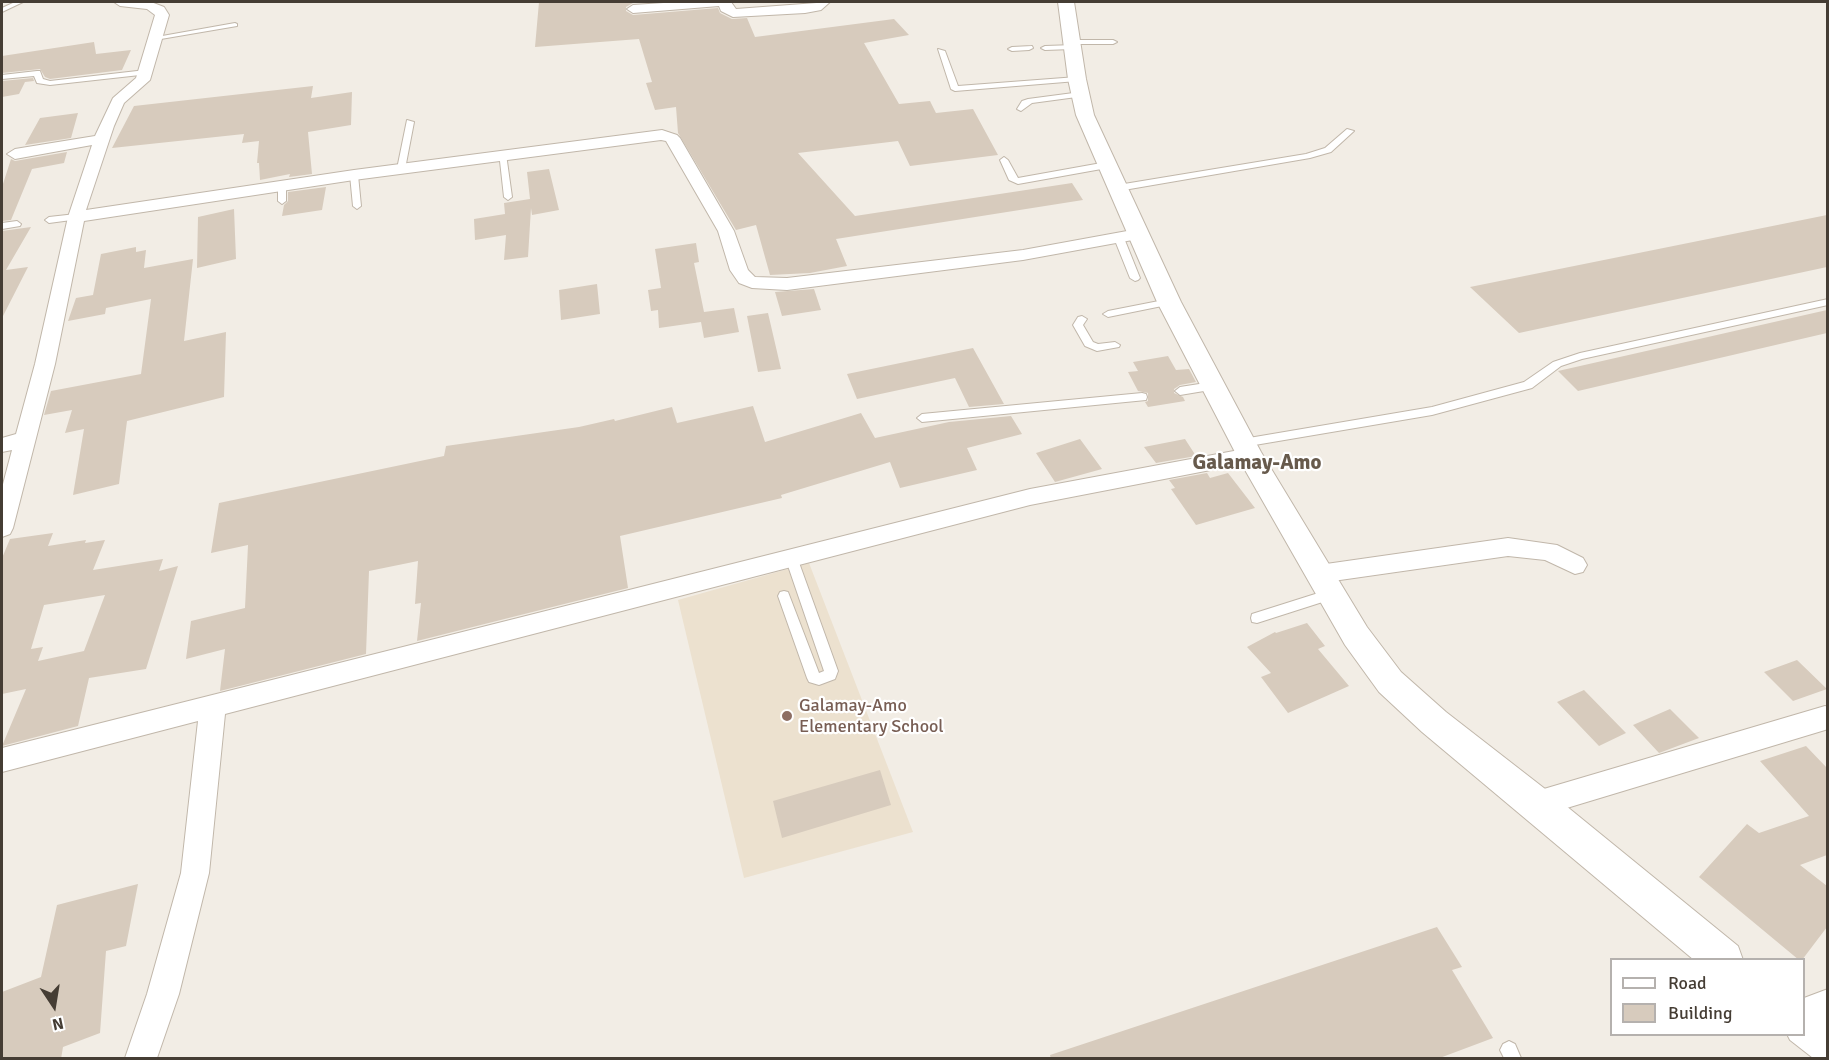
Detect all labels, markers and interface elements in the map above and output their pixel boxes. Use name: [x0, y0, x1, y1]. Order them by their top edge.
district label: Galamay-Amo: [1192, 450, 1322, 476]
place label: Galamay-Amo Elementary School: [799, 695, 944, 738]
marker: Galamay-Amo Elementary School: [780, 709, 794, 723]
legend: [1610, 958, 1805, 1036]
text: Road: [1668, 972, 1707, 994]
north arrow: [24, 976, 84, 1036]
text: Building: [1668, 1002, 1732, 1024]
text: N: [50, 1013, 65, 1035]

